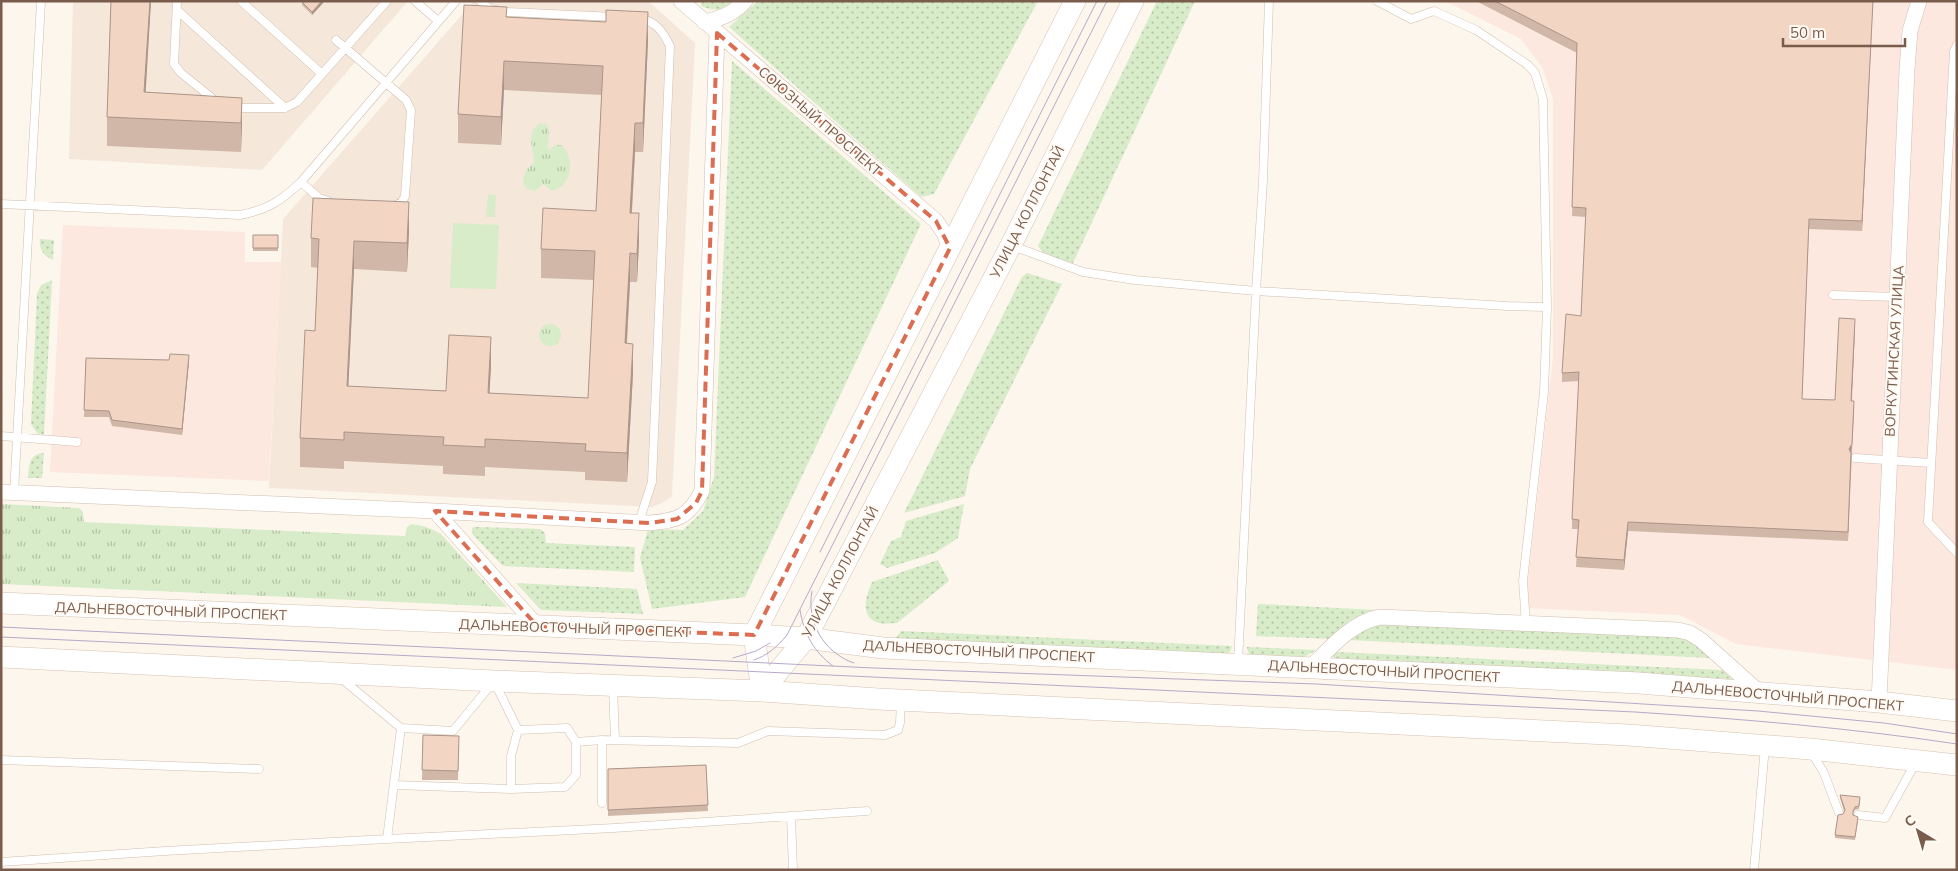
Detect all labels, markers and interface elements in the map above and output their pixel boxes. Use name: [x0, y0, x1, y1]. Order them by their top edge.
scale bar: [1783, 15, 1906, 47]
text: 50 m: [1790, 23, 1825, 42]
street label: СОЮЗНЫЙ ПРОСПЕКТ: [755, 62, 886, 180]
street label: УЛИЦА КОЛЛОНТАЙ: [985, 143, 1068, 282]
street label: ВОРКУТИНСКАЯ УЛИЦА: [1881, 264, 1908, 437]
street label: УЛИЦА КОЛЛОНТАЙ: [797, 503, 882, 642]
street label: ДАЛЬНЕВОСТОЧНЫЙ ПРОСПЕКТ: [55, 598, 288, 624]
street label: ДАЛЬНЕВОСТОЧНЫЙ ПРОСПЕКТ: [459, 615, 692, 641]
street label: ДАЛЬНЕВОСТОЧНЫЙ ПРОСПЕКТ: [862, 636, 1096, 666]
street label: ДАЛЬНЕВОСТОЧНЫЙ ПРОСПЕКТ: [1267, 656, 1501, 686]
street label: ДАЛЬНЕВОСТОЧНЫЙ ПРОСПЕКТ: [1671, 677, 1905, 715]
north arrow: [1893, 806, 1943, 856]
text: С: [1901, 811, 1919, 831]

